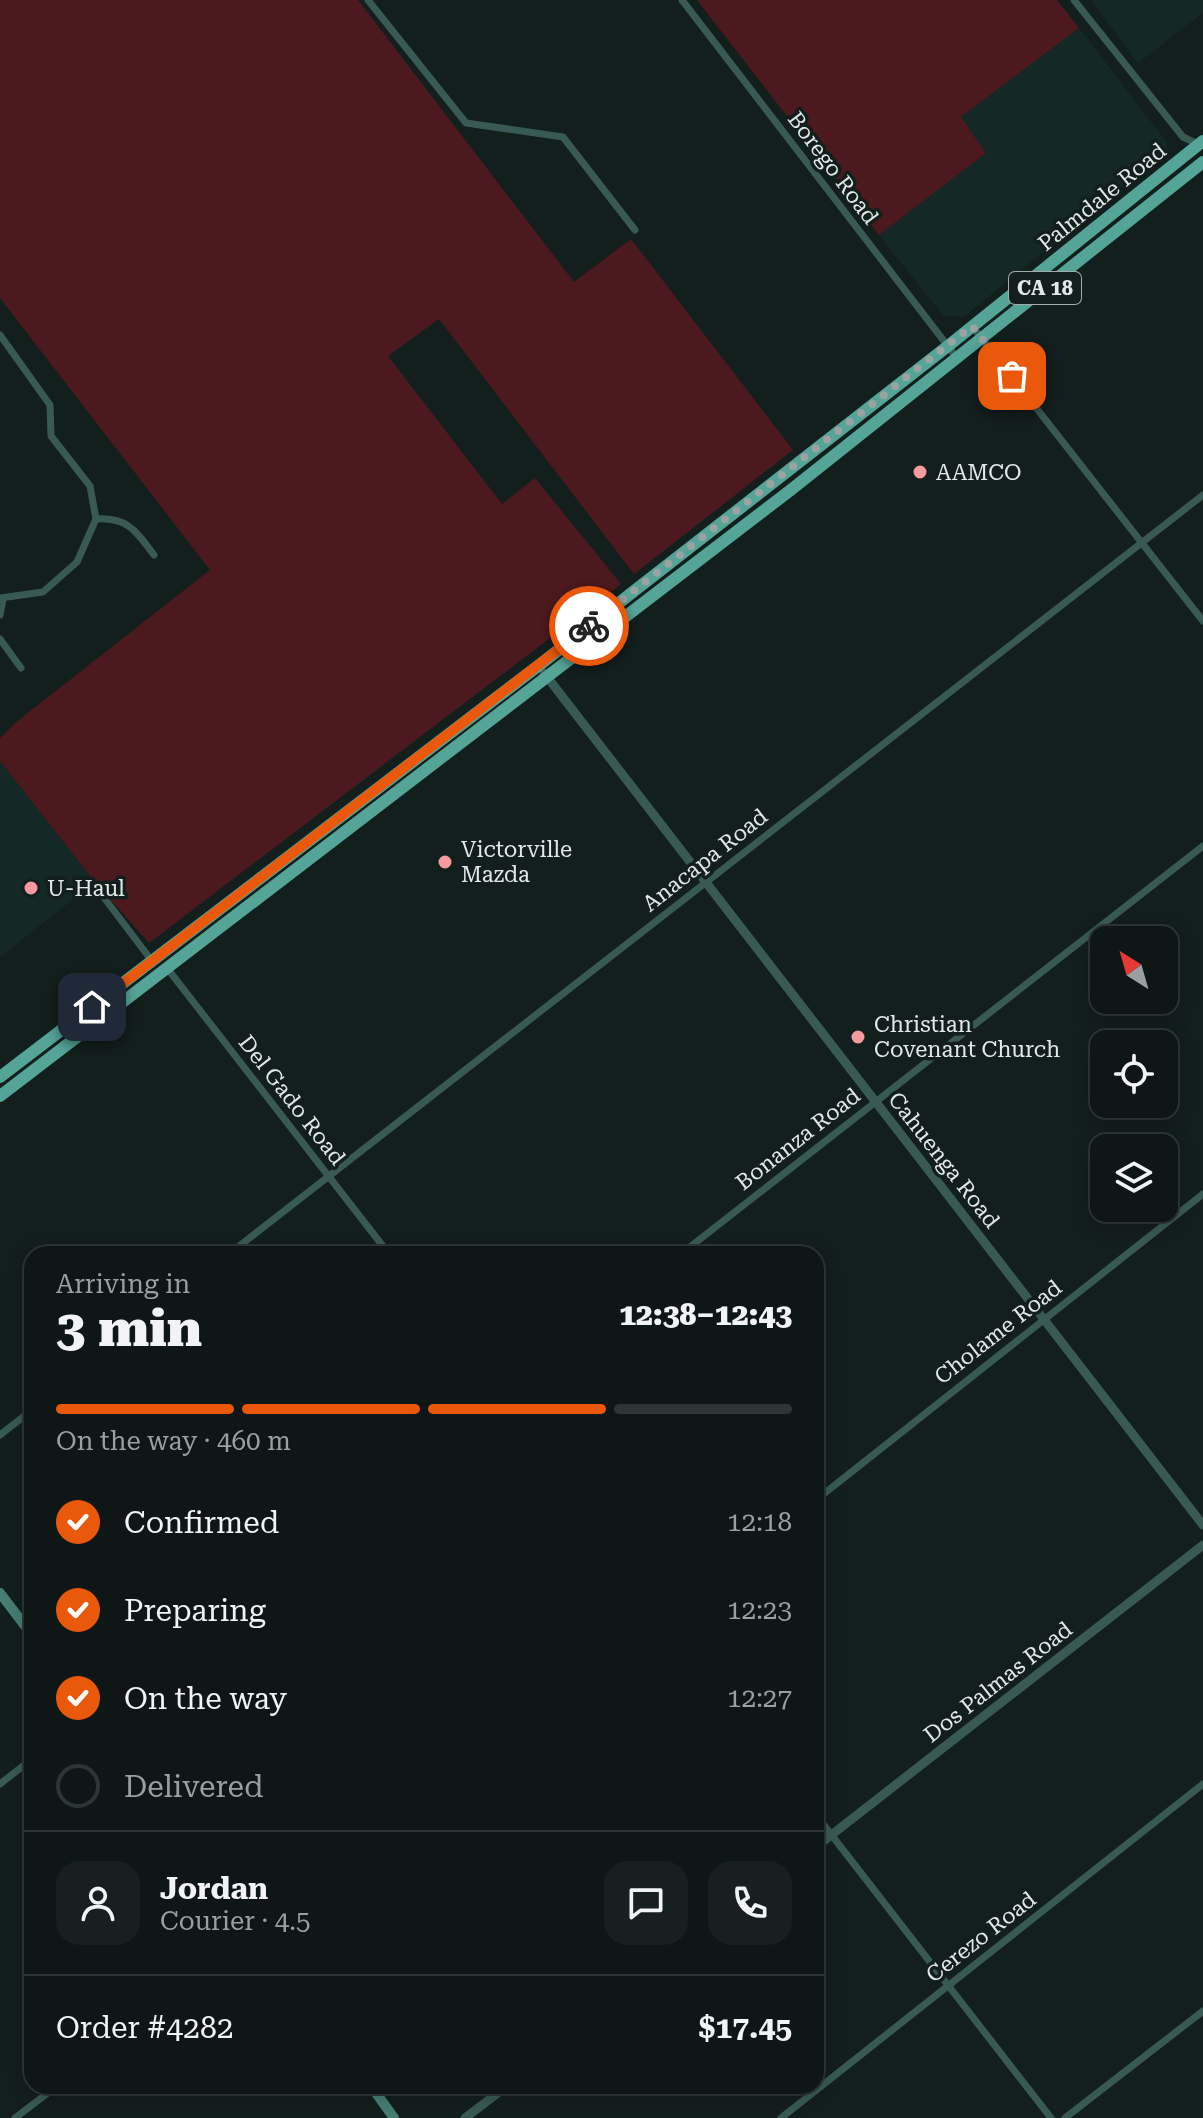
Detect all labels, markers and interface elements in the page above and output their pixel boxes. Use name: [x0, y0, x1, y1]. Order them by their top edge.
street label: Borego Road: [783, 107, 883, 229]
street label: Palmdale Road: [1033, 138, 1171, 256]
road number: CA 18: [1009, 272, 1081, 304]
pin: [978, 342, 1046, 410]
icon: bag: [990, 354, 1034, 398]
place label: AAMCO: [936, 460, 1022, 485]
marker: AAMCO: [911, 463, 929, 481]
courier: [549, 586, 629, 666]
icon: bike: [567, 604, 611, 648]
street label: Anacapa Road: [638, 804, 772, 916]
place label: Victorville Mazda: [461, 837, 572, 887]
marker: Victorville Mazda: [436, 853, 454, 871]
place label: U-Haul: [47, 876, 125, 901]
marker: U-Haul: [22, 879, 40, 897]
north arrow: [1090, 926, 1178, 1014]
map controls: [1090, 926, 1178, 1222]
pin: [58, 973, 126, 1041]
icon: home: [70, 985, 114, 1029]
place label: Christian Covenant Church: [874, 1012, 1060, 1062]
marker: Christian Covenant Church: [849, 1028, 867, 1046]
street label: Del Gado Road: [234, 1030, 350, 1170]
button: locate: [1090, 1030, 1178, 1118]
street label: Bonanza Road: [731, 1083, 865, 1195]
street label: Cahuenga Road: [883, 1087, 1005, 1233]
button: layers: [1090, 1134, 1178, 1222]
text: Arriving in: [56, 1269, 190, 1299]
street label: Cholame Road: [930, 1275, 1066, 1389]
text: 12:38–12:43: [619, 1297, 792, 1332]
text: 3 min: [56, 1298, 202, 1359]
text: On the way · 460 m: [56, 1426, 291, 1456]
icon: check: [56, 1500, 100, 1544]
text: Confirmed: [124, 1505, 279, 1540]
text: 12:18: [727, 1507, 792, 1537]
icon: check: [56, 1588, 100, 1632]
text: Preparing: [124, 1593, 266, 1628]
text: 12:23: [727, 1595, 792, 1625]
street label: Dos Palmas Road: [919, 1616, 1077, 1748]
icon: check: [56, 1676, 100, 1720]
text: On the way: [124, 1681, 287, 1716]
text: 12:27: [727, 1683, 792, 1713]
text: Delivered: [124, 1769, 263, 1804]
button: person: [56, 1861, 140, 1945]
button: chat: [604, 1861, 688, 1945]
button: phone: [708, 1861, 792, 1945]
text: Jordan: [160, 1871, 268, 1906]
street label: Cerezo Road: [921, 1886, 1041, 1988]
text: Courier · 4.5: [160, 1906, 310, 1936]
text: Order #4282: [56, 2010, 234, 2045]
text: $17.45: [699, 2010, 792, 2045]

